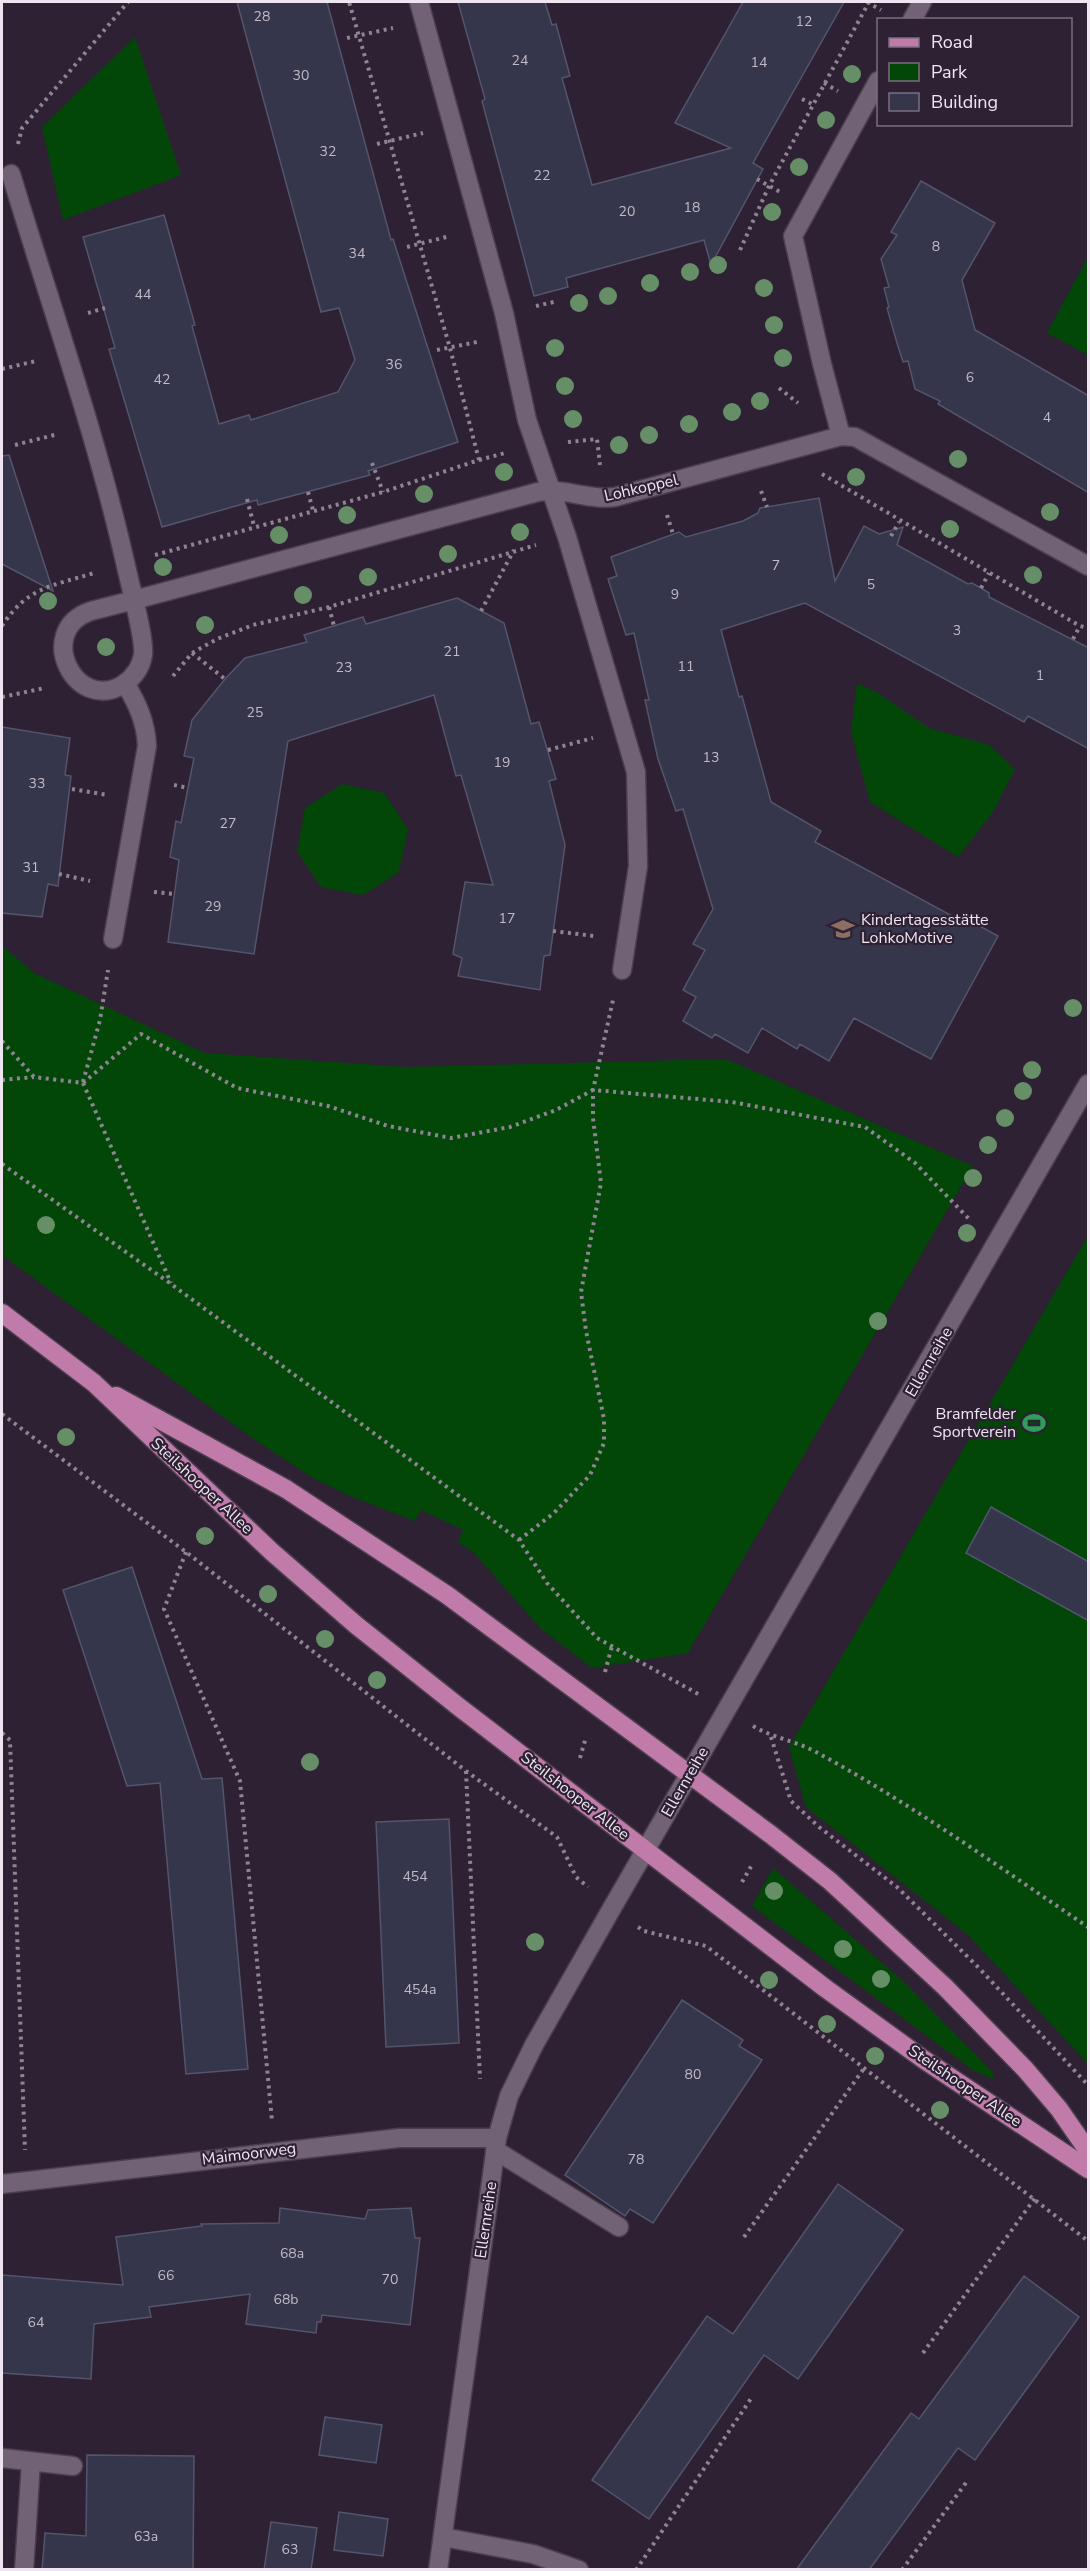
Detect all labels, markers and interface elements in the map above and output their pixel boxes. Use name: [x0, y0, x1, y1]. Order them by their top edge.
house number: 28: [254, 7, 270, 26]
house number: 12: [796, 12, 812, 31]
legend: [877, 18, 1072, 126]
text: Road: [931, 30, 973, 54]
house number: 24: [512, 51, 528, 70]
house number: 14: [751, 53, 767, 72]
text: Park: [931, 60, 968, 84]
house number: 30: [293, 66, 309, 85]
text: Building: [931, 90, 998, 114]
house number: 32: [320, 142, 336, 161]
house number: 22: [534, 166, 550, 185]
house number: 18: [684, 198, 700, 217]
house number: 20: [619, 202, 635, 221]
house number: 8: [932, 237, 940, 256]
house number: 34: [349, 244, 365, 263]
house number: 44: [135, 285, 151, 304]
house number: 36: [386, 355, 402, 374]
house number: 6: [966, 368, 974, 387]
house number: 42: [154, 370, 170, 389]
house number: 4: [1043, 408, 1051, 427]
street label: Lohkoppel: [602, 469, 680, 507]
house number: 7: [772, 556, 780, 575]
house number: 5: [867, 575, 875, 594]
house number: 9: [671, 585, 679, 604]
house number: 3: [953, 621, 961, 640]
house number: 21: [444, 642, 460, 661]
house number: 11: [678, 657, 694, 676]
house number: 23: [336, 658, 352, 677]
house number: 1: [1036, 666, 1044, 685]
house number: 25: [247, 703, 263, 722]
house number: 13: [703, 748, 719, 767]
house number: 19: [494, 753, 510, 772]
house number: 33: [29, 774, 45, 793]
house number: 27: [220, 814, 236, 833]
house number: 31: [23, 858, 39, 877]
house number: 29: [205, 897, 221, 916]
house number: 17: [499, 909, 515, 928]
place label: Kindertagesstätte LohkoMotive: [861, 909, 989, 949]
school or university icon: Kindertagesstätte LohkoMotive: [830, 916, 856, 942]
street label: Ellernreihe: [900, 1323, 958, 1401]
place label: Bramfelder Sportverein: [933, 1403, 1016, 1443]
sports icon: Bramfelder Sportverein: [1021, 1410, 1047, 1436]
street label: Steilshooper Allee: [146, 1433, 258, 1539]
street label: Ellernreihe: [656, 1743, 714, 1821]
street label: Steilshooper Allee: [516, 1747, 634, 1845]
house number: 454: [402, 1867, 428, 1886]
house number: 454a: [404, 1980, 436, 1999]
street label: Steilshooper Allee: [904, 2040, 1026, 2132]
house number: 80: [685, 2065, 701, 2084]
street label: Maimoorweg: [201, 2137, 297, 2171]
house number: 78: [628, 2150, 644, 2169]
street label: Ellernreihe: [470, 2180, 502, 2260]
house number: 68a: [280, 2244, 304, 2263]
house number: 66: [158, 2266, 174, 2285]
house number: 70: [382, 2270, 398, 2289]
house number: 68b: [274, 2290, 298, 2309]
house number: 64: [28, 2313, 44, 2332]
house number: 63a: [134, 2527, 158, 2546]
house number: 63: [282, 2540, 298, 2559]

